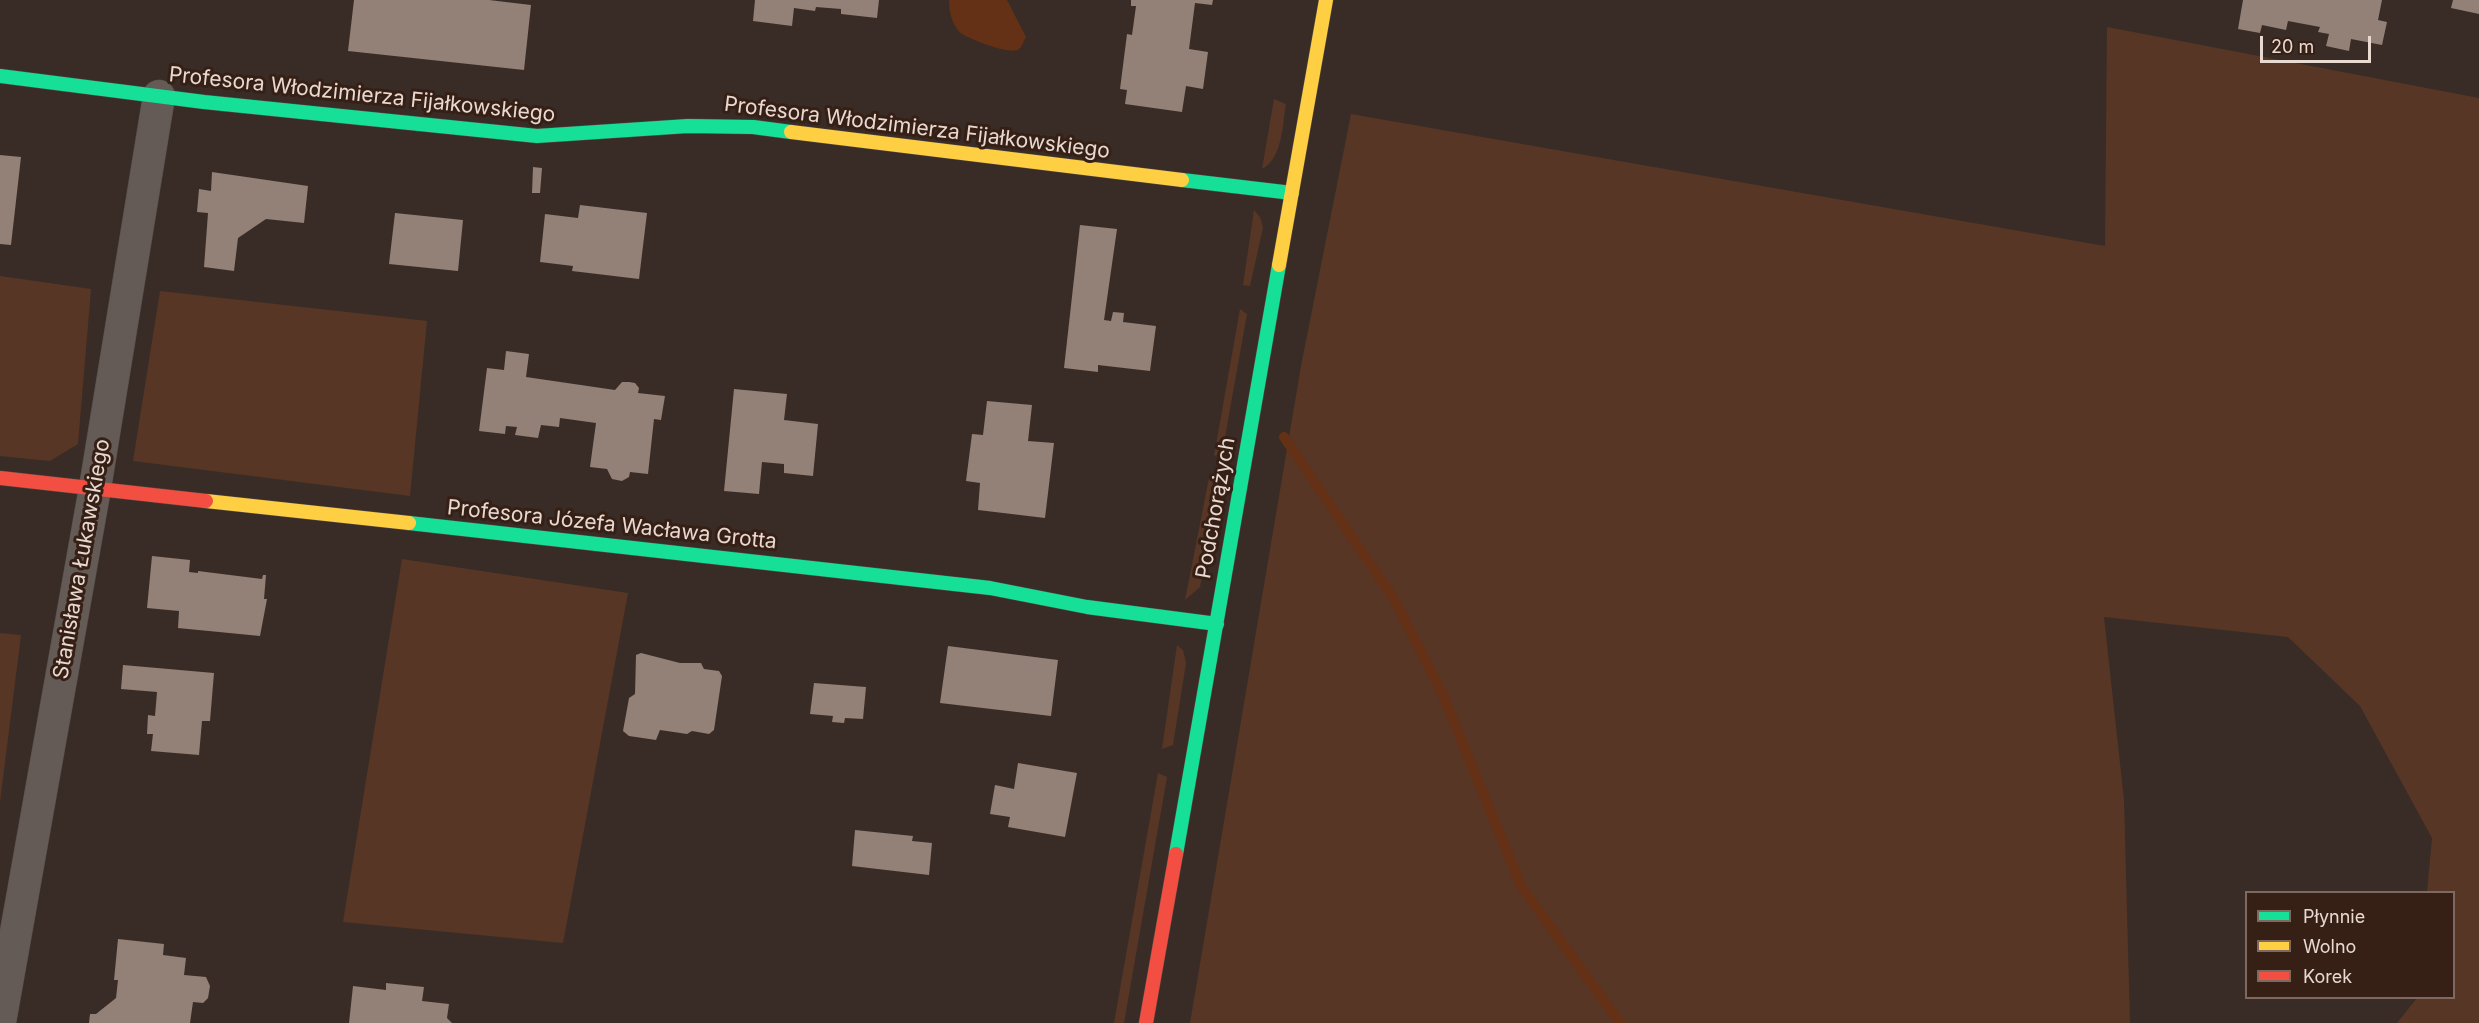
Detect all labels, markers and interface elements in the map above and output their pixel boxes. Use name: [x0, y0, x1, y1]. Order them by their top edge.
scale bar: [2263, 24, 2374, 62]
text: 20 m: [2271, 36, 2314, 57]
street label: Profesora Włodzimierza Fijałkowskiego: [168, 62, 556, 128]
street label: Profesora Włodzimierza Fijałkowskiego: [723, 92, 1111, 164]
street label: Podchorążych: [1191, 435, 1241, 581]
street label: Stanisława Łukawskiego: [48, 437, 116, 681]
street label: Profesora Józefa Wacława Grotta: [446, 495, 778, 555]
legend: [2245, 891, 2455, 999]
text: Płynnie: [2303, 906, 2365, 927]
text: Wolno: [2303, 936, 2356, 957]
text: Korek: [2303, 966, 2352, 987]

